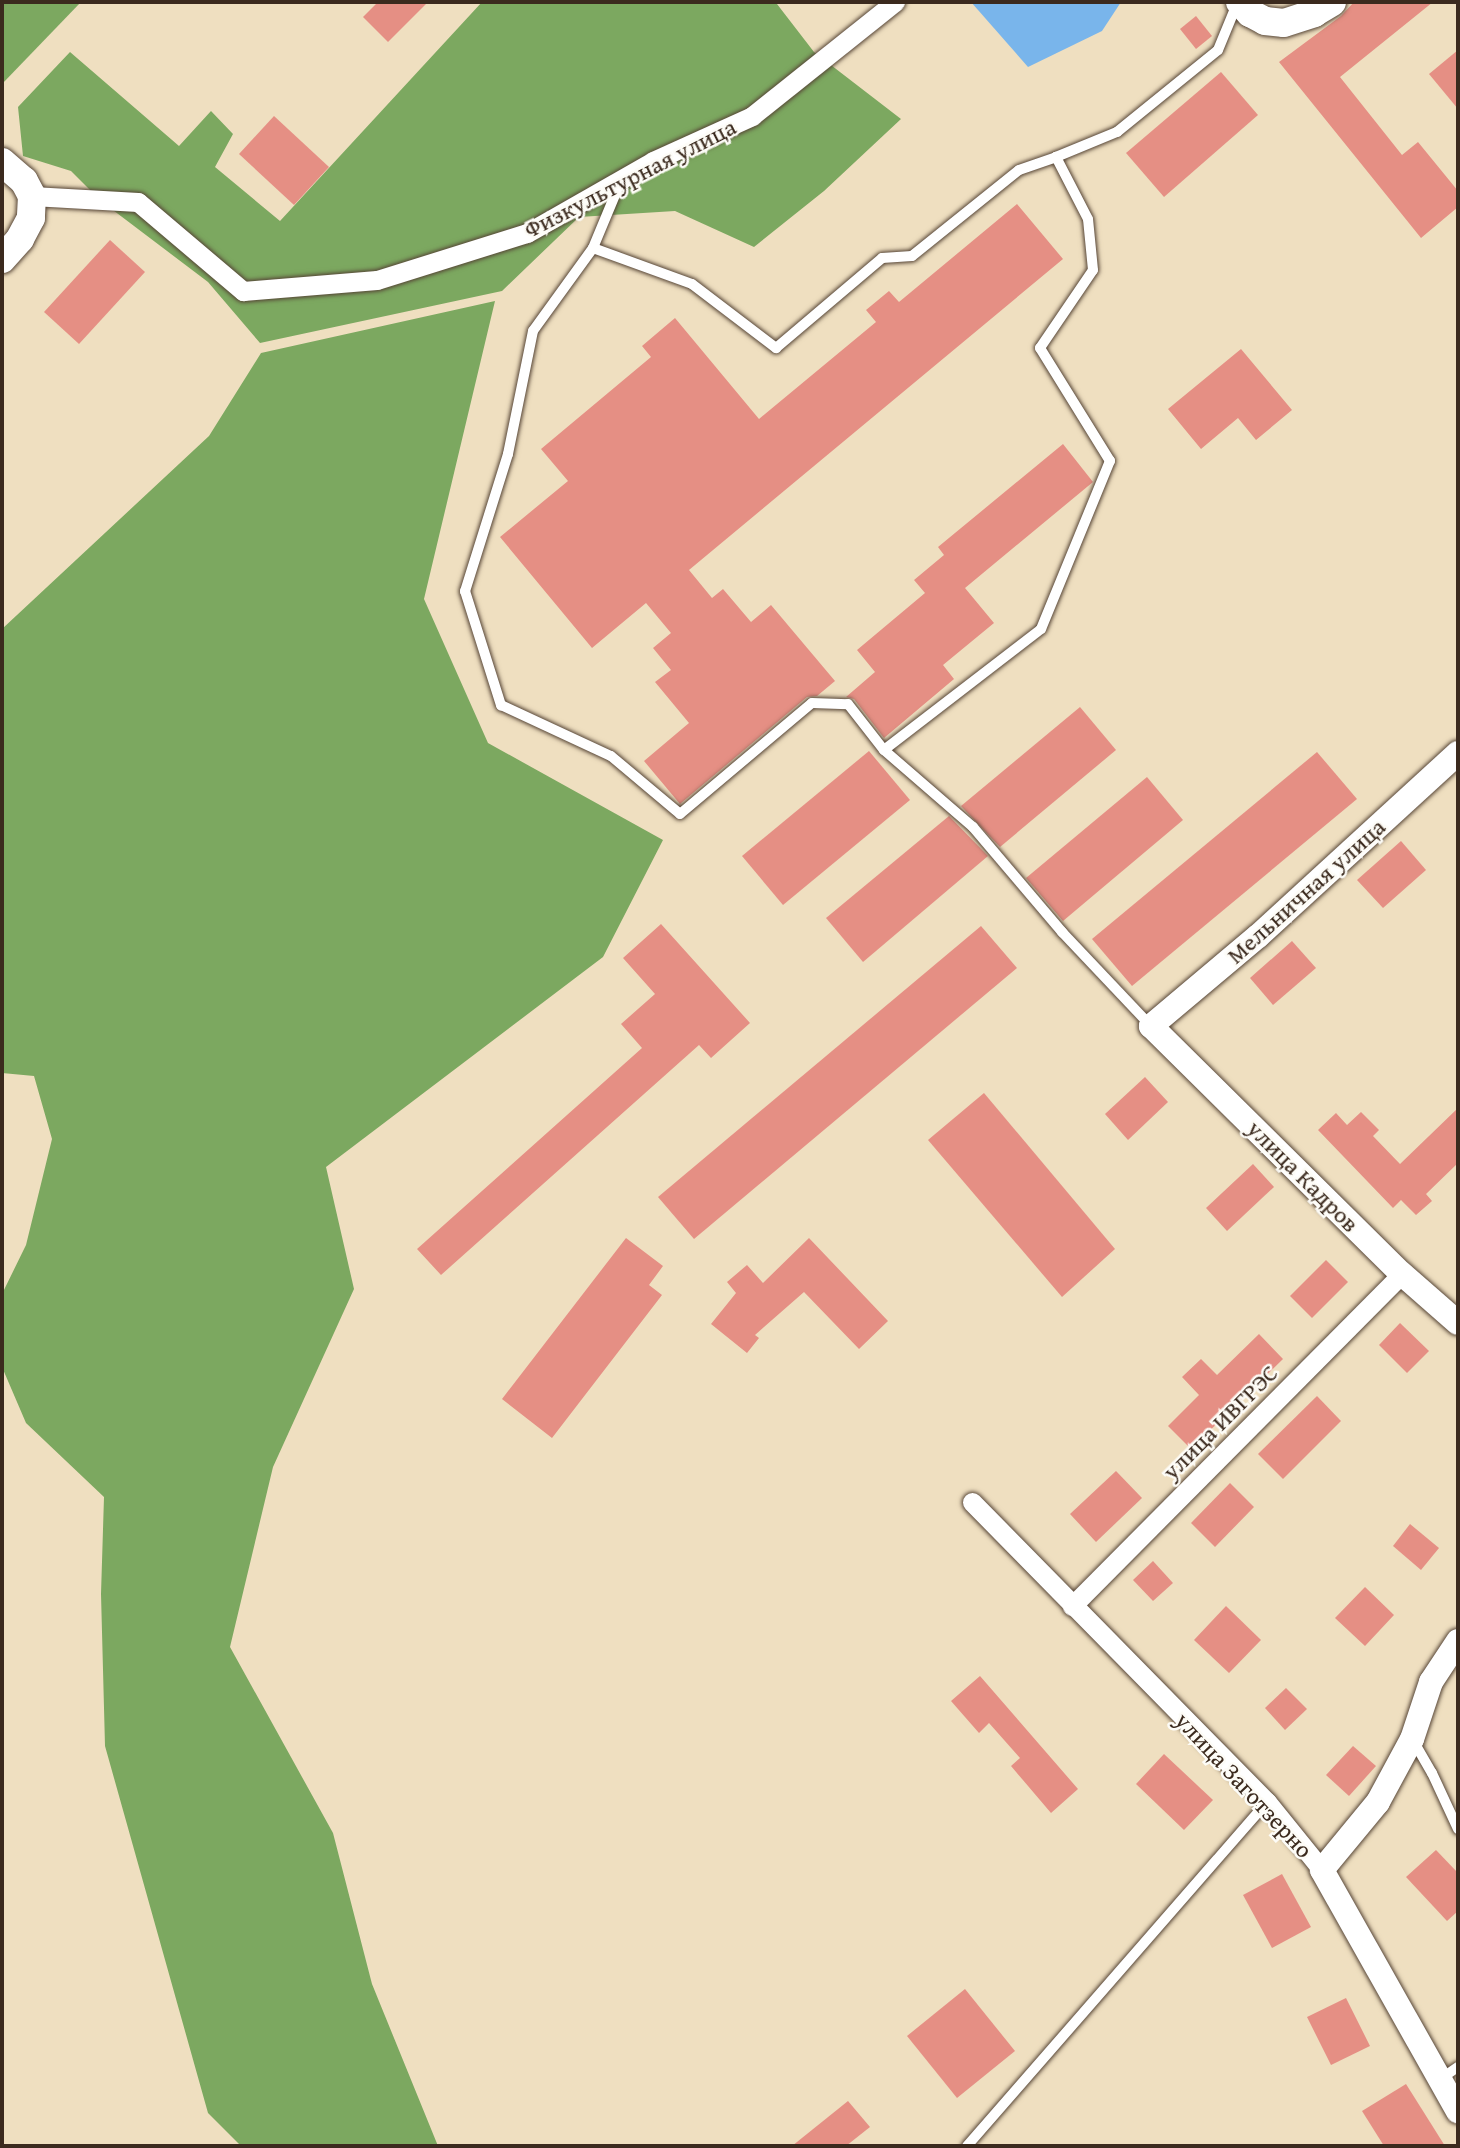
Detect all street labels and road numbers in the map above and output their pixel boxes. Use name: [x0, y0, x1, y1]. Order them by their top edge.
street label: Физкультурная улица: [519, 112, 741, 244]
street label: Мельничная улица: [1221, 812, 1391, 970]
street label: улица Кадров: [1241, 1114, 1365, 1238]
street label: улица ИВГРЭС: [1156, 1358, 1284, 1486]
street label: улица Заготзерно: [1169, 1706, 1319, 1864]

